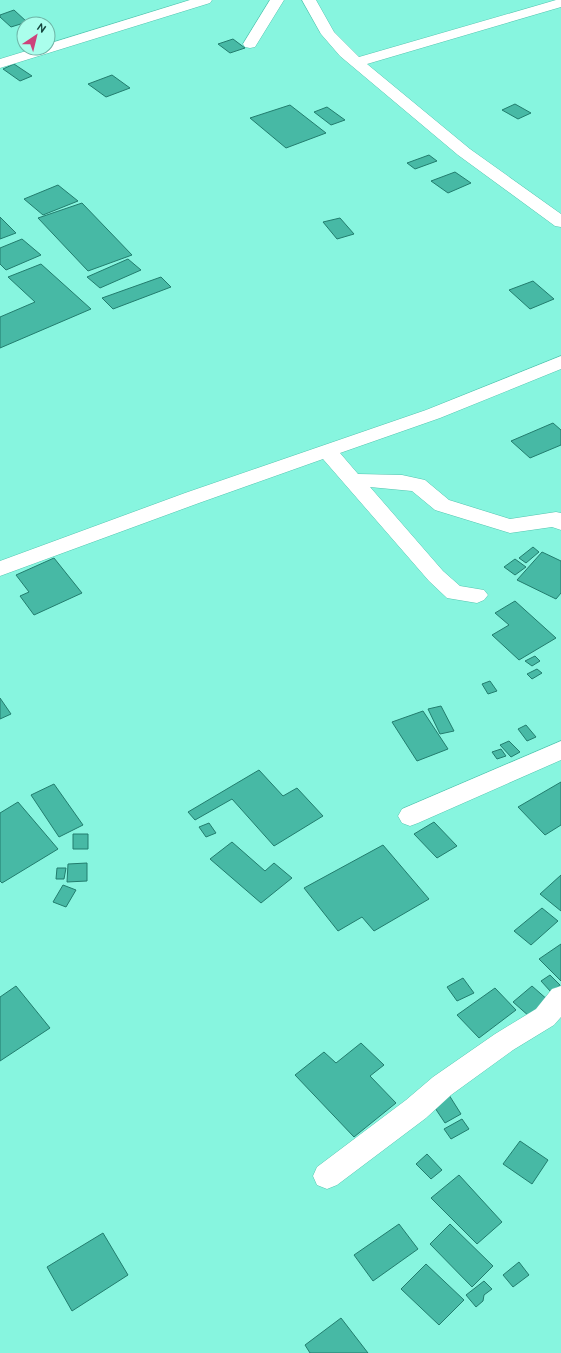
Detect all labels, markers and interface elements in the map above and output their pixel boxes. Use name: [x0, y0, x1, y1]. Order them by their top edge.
north arrow: [16, 16, 56, 56]
text: N: [35, 21, 49, 35]

